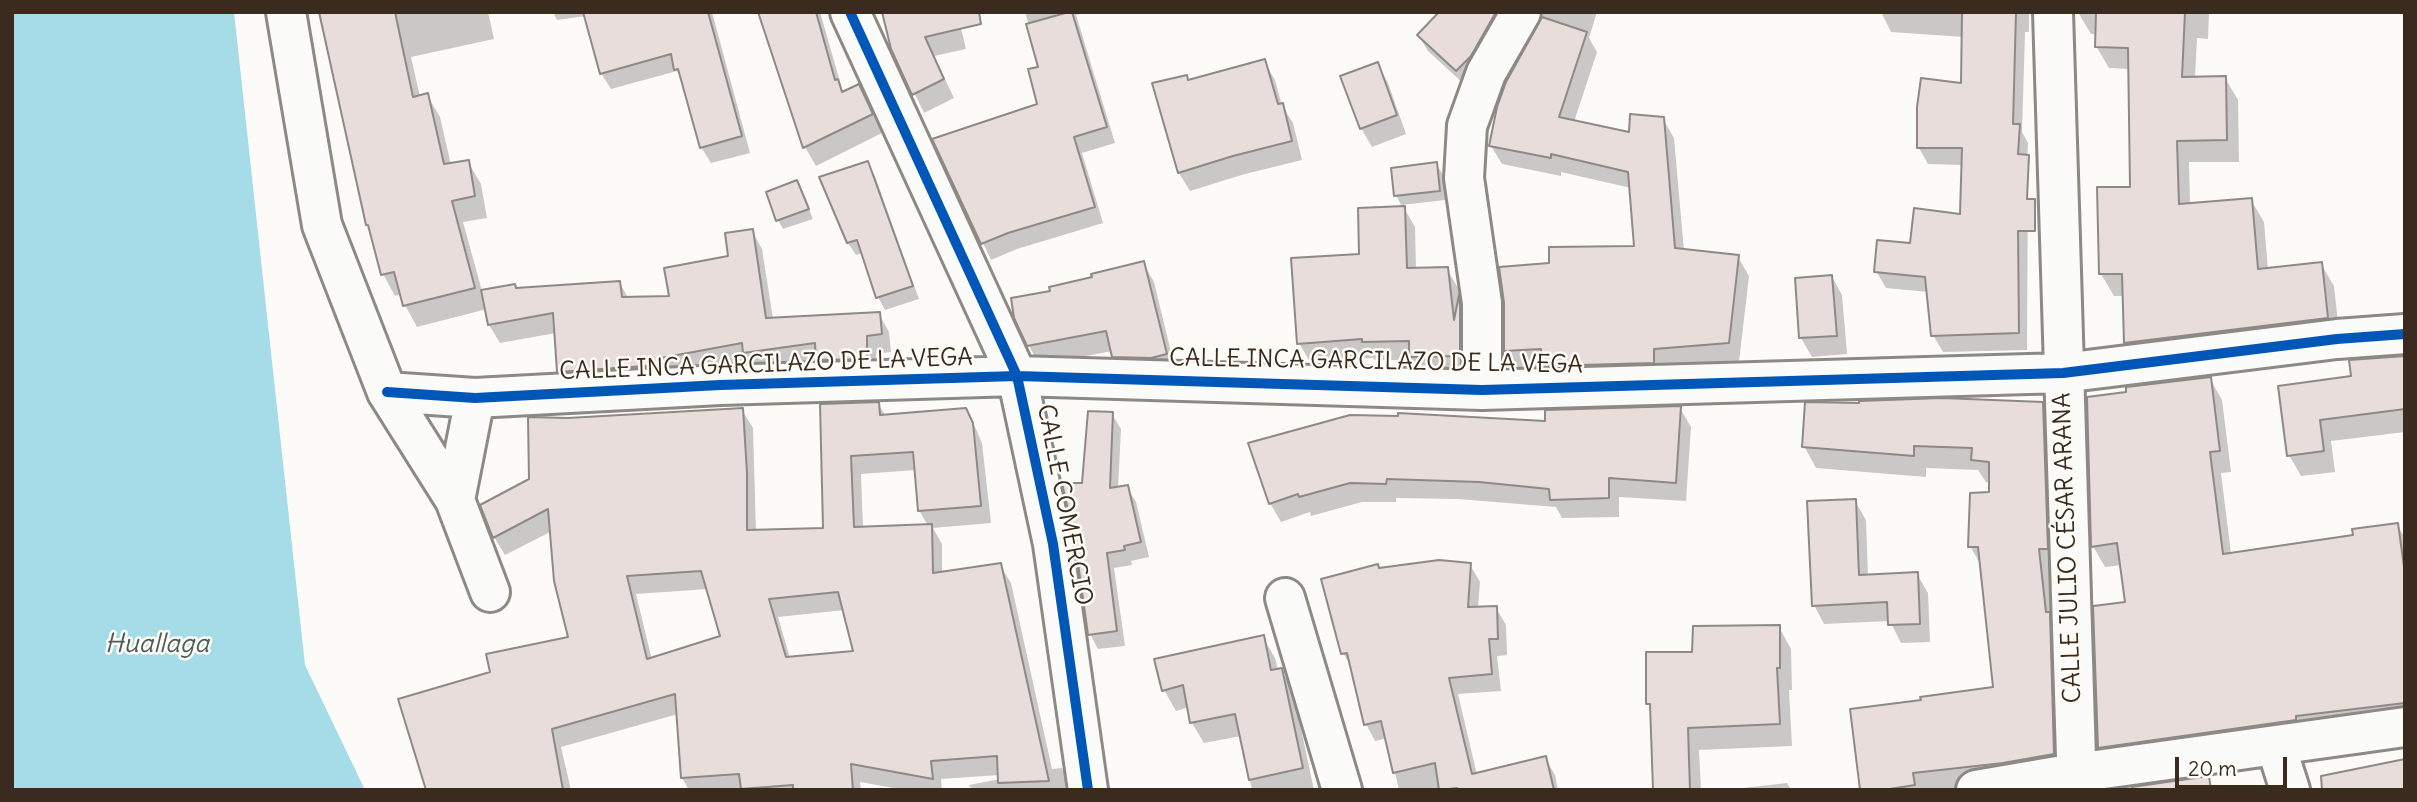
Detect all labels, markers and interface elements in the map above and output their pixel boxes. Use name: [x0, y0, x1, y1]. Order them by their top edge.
street label: CALLE INCA GARCILAZO DE LA VEGA: [559, 343, 973, 387]
street label: CALLE INCA GARCILAZO DE LA VEGA: [1169, 344, 1583, 380]
street label: CALLE JULIO CÉSAR ARANA: [2048, 392, 2088, 704]
street label: CALLE COMERCIO: [1030, 402, 1098, 608]
water label: Huallaga: [105, 629, 209, 661]
scale bar: [2179, 742, 2291, 786]
text: 20 m: [2188, 755, 2237, 782]

